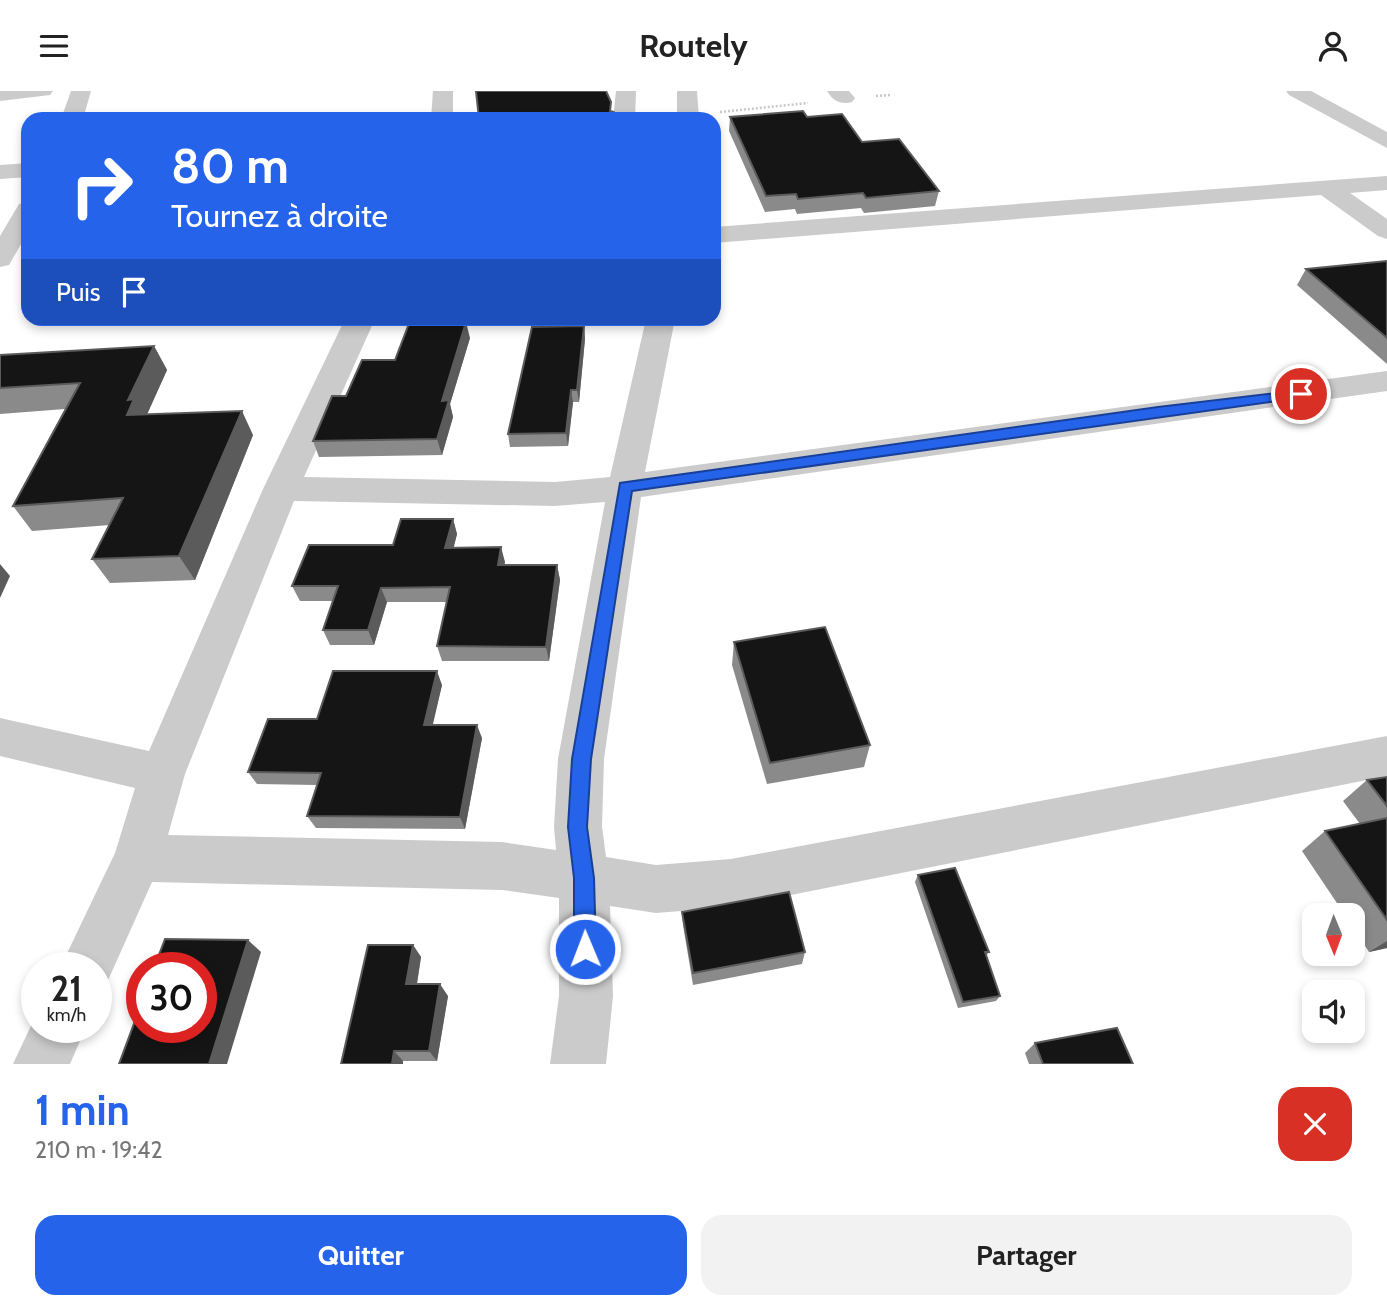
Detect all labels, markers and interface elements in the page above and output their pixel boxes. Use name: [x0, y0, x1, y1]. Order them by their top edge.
text: Routely: [639, 26, 748, 65]
icon: menu: [35, 27, 73, 65]
icon: person: [1314, 27, 1352, 65]
text: 80 m: [171, 136, 289, 195]
icon: right: [56, 140, 147, 231]
text: Tournez à droite: [171, 196, 388, 235]
icon: arrive: [115, 273, 153, 311]
text: Puis: [56, 276, 101, 308]
pin: [1271, 364, 1331, 424]
icon: arrive: [1282, 375, 1320, 413]
north arrow: [1302, 903, 1365, 966]
map controls: [1302, 903, 1365, 1043]
position arrow: [548, 912, 622, 986]
speed limit sign: 30: [126, 952, 217, 1043]
text: 21: [51, 967, 82, 1010]
button: sound: [1302, 980, 1365, 1043]
text: km/h: [47, 1004, 86, 1026]
text: 1 min: [35, 1084, 130, 1136]
button: close: [1278, 1087, 1352, 1161]
text: 210 m · 19:42: [35, 1136, 162, 1164]
button: Quitter: [35, 1215, 687, 1295]
button: Partager: [701, 1215, 1352, 1295]

